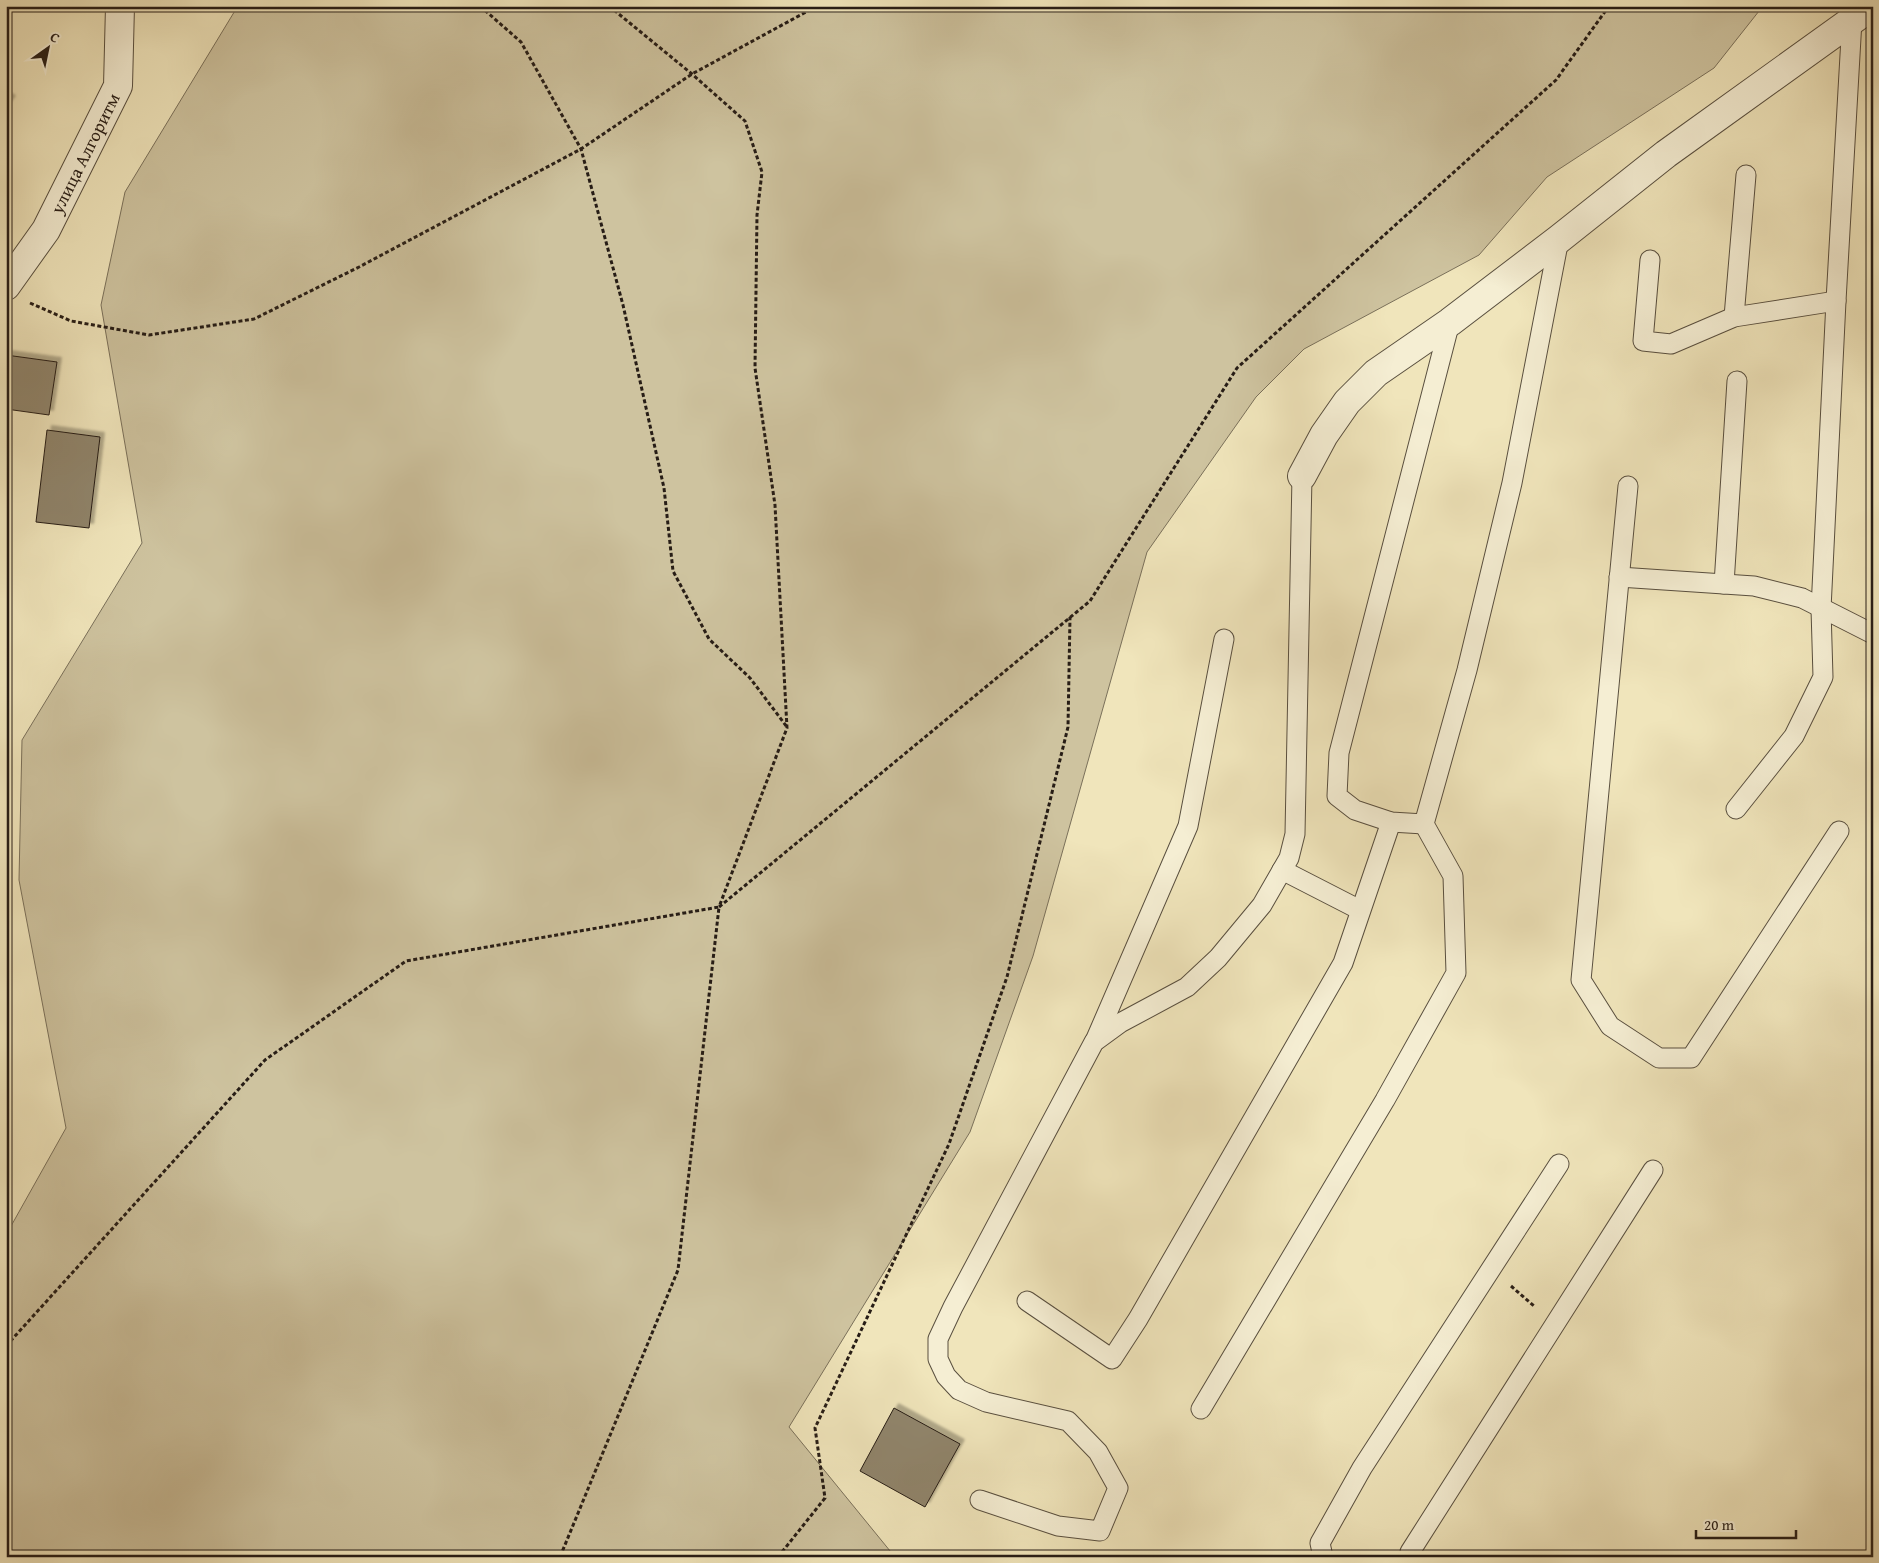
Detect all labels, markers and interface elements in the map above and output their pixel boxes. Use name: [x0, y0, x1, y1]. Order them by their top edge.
north arrow: [22, 22, 72, 72]
text: С: [46, 27, 64, 48]
street label: улица Алгоритм: [42, 88, 126, 219]
scale bar: [1696, 1508, 1796, 1540]
text: 20 m: [1704, 1514, 1735, 1535]

